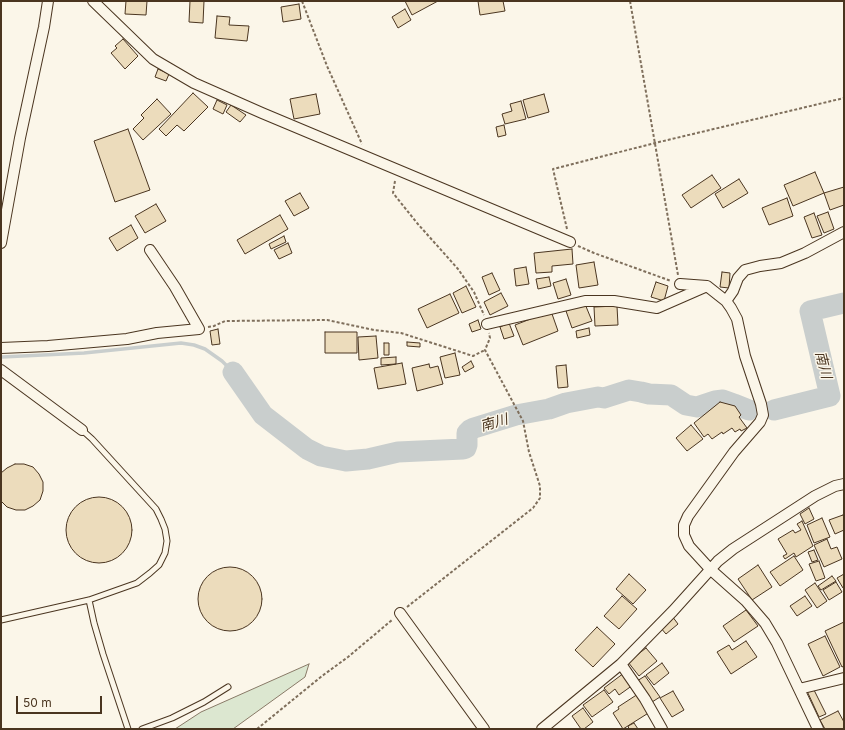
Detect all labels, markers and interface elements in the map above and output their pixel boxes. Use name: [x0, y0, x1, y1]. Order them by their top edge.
water label: 南川: [811, 349, 835, 381]
water label: 南川: [478, 411, 510, 435]
scale bar: [18, 688, 104, 714]
text: 50 m: [23, 695, 52, 710]

